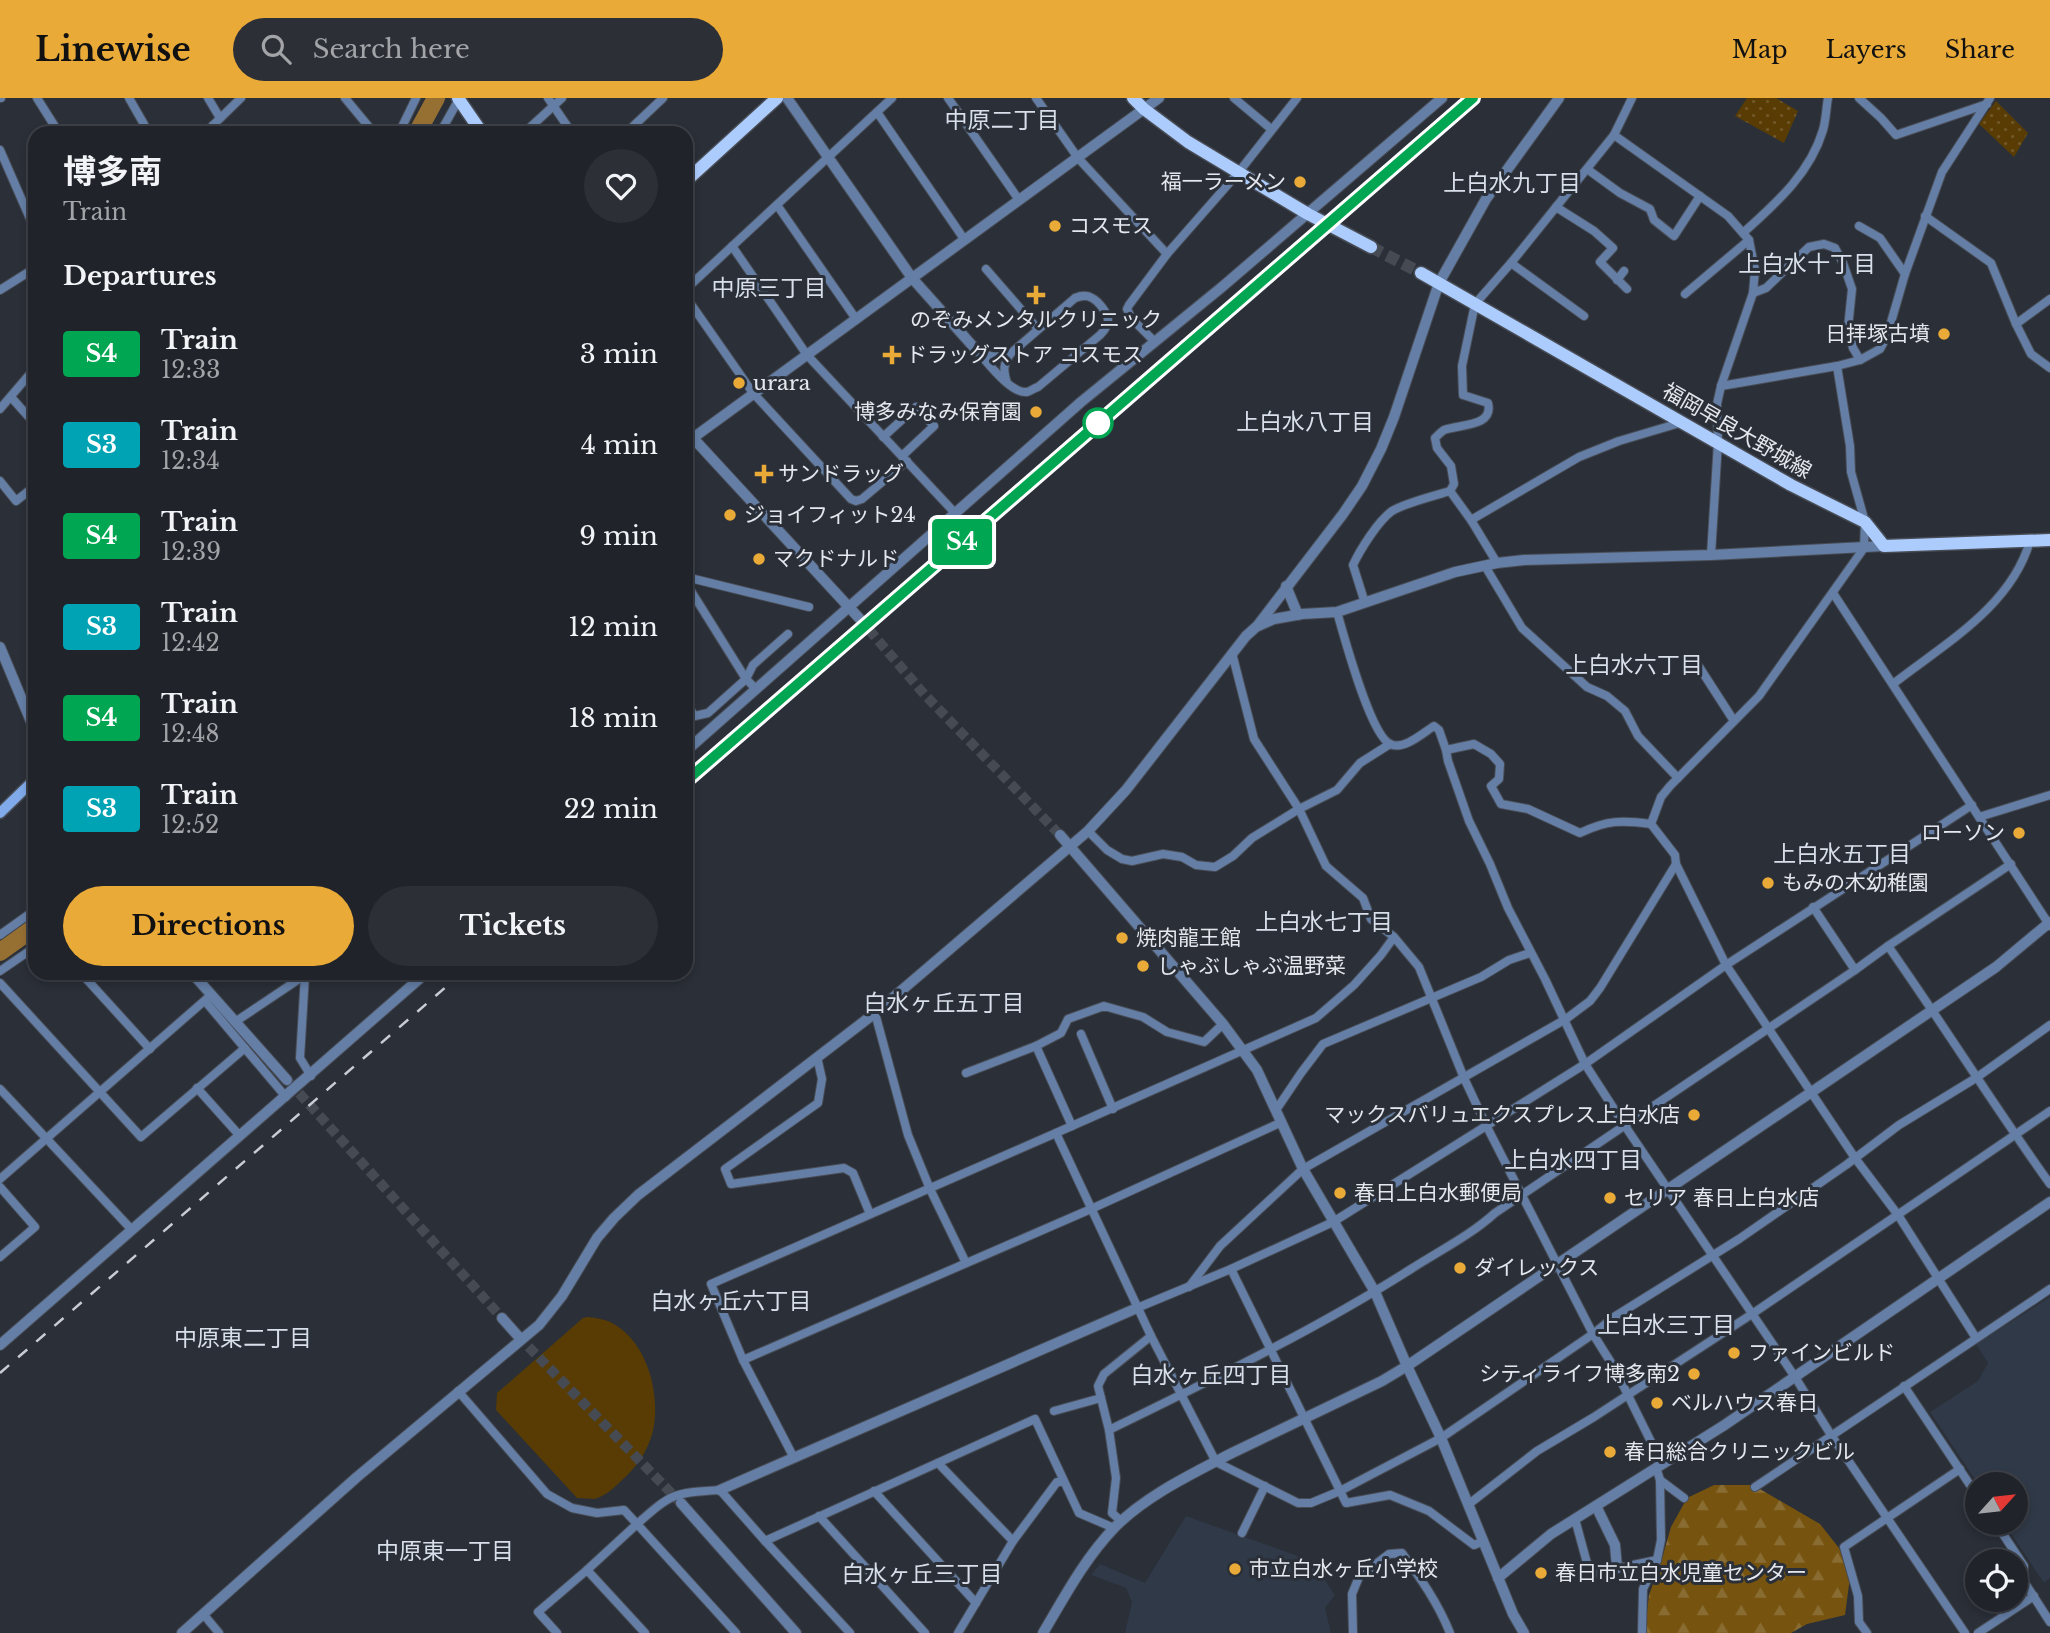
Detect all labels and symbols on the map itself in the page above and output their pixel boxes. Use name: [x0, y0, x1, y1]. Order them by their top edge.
district label: 中原二丁目: [945, 106, 1060, 134]
place label: 福一ラーメン: [1161, 169, 1286, 195]
district label: 上白水九丁目: [1443, 169, 1581, 197]
marker: 福一ラーメン: [1292, 174, 1308, 190]
place label: コスモス: [1069, 213, 1153, 239]
marker: コスモス: [1047, 218, 1063, 234]
district label: 上白水十丁目: [1738, 250, 1876, 278]
district label: 中原三丁目: [712, 274, 827, 302]
marker: のぞみメンタルクリニック: [1026, 285, 1046, 305]
place label: のぞみメンタルクリニック: [910, 307, 1162, 333]
place label: 日拝塚古墳: [1825, 321, 1930, 347]
marker: 日拝塚古墳: [1936, 326, 1952, 342]
place label: ドラッグストア コスモス: [906, 342, 1143, 368]
marker: ドラッグストア コスモス: [884, 347, 900, 363]
place label: urara: [753, 370, 811, 396]
marker: urara: [731, 375, 747, 391]
street label: 福岡早良大野城線: [1658, 378, 1816, 484]
place label: 博多みなみ保育園: [854, 399, 1022, 425]
marker: 博多みなみ保育園: [1028, 404, 1044, 420]
unlabelled marker: [1083, 408, 1113, 438]
district label: 上白水八丁目: [1236, 408, 1374, 436]
place label: サンドラッグ: [778, 461, 904, 487]
marker: サンドラッグ: [756, 466, 772, 482]
place label: ジョイフィット24: [744, 502, 916, 528]
marker: ジョイフィット24: [722, 507, 738, 523]
line badge: S4: [930, 519, 993, 565]
place label: マクドナルド: [773, 546, 899, 572]
marker: マクドナルド: [751, 551, 767, 567]
district label: 上白水六丁目: [1565, 651, 1703, 679]
place label: ローソン: [1921, 820, 2005, 846]
marker: ローソン: [2011, 825, 2027, 841]
district label: 上白水五丁目: [1773, 840, 1911, 868]
place label: もみの木幼稚園: [1782, 870, 1929, 896]
marker: もみの木幼稚園: [1760, 875, 1776, 891]
district label: 上白水七丁目: [1255, 908, 1393, 936]
place label: 焼肉龍王館: [1136, 925, 1241, 951]
marker: 焼肉龍王館: [1114, 930, 1130, 946]
place label: しゃぶしゃぶ温野菜: [1157, 953, 1346, 979]
marker: しゃぶしゃぶ温野菜: [1135, 958, 1151, 974]
district label: 白水ヶ丘五丁目: [864, 989, 1025, 1017]
place label: マックスバリュエクスプレス上白水店: [1324, 1102, 1680, 1128]
marker: マックスバリュエクスプレス上白水店: [1686, 1107, 1702, 1123]
district label: 上白水四丁目: [1504, 1146, 1642, 1174]
place label: 春日上白水郵便局: [1354, 1180, 1522, 1206]
marker: 春日上白水郵便局: [1332, 1185, 1348, 1201]
place label: セリア 春日上白水店: [1624, 1185, 1819, 1211]
marker: セリア 春日上白水店: [1602, 1190, 1618, 1206]
place label: ダイレックス: [1474, 1255, 1599, 1281]
marker: ダイレックス: [1452, 1260, 1468, 1276]
district label: 白水ヶ丘六丁目: [651, 1287, 812, 1315]
district label: 上白水三丁目: [1597, 1311, 1735, 1339]
district label: 中原東二丁目: [174, 1324, 312, 1352]
place label: ファインビルド: [1748, 1340, 1895, 1366]
marker: ファインビルド: [1726, 1345, 1742, 1361]
district label: 白水ヶ丘四丁目: [1131, 1361, 1292, 1389]
place label: シティライフ博多南2: [1479, 1361, 1680, 1387]
marker: シティライフ博多南2: [1686, 1366, 1702, 1382]
place label: ベルハウス春日: [1671, 1390, 1818, 1416]
marker: ベルハウス春日: [1649, 1395, 1665, 1411]
place label: 春日総合クリニックビル: [1624, 1439, 1855, 1465]
marker: 春日総合クリニックビル: [1602, 1444, 1618, 1460]
north arrow: [1965, 1472, 2028, 1535]
district label: 中原東一丁目: [376, 1537, 514, 1565]
place label: 市立白水ヶ丘小学校: [1249, 1556, 1438, 1582]
district label: 白水ヶ丘三丁目: [842, 1560, 1003, 1588]
place label: 春日市立白水児童センター: [1555, 1560, 1807, 1586]
marker: 市立白水ヶ丘小学校: [1227, 1561, 1243, 1577]
marker: 春日市立白水児童センター: [1533, 1565, 1549, 1581]

